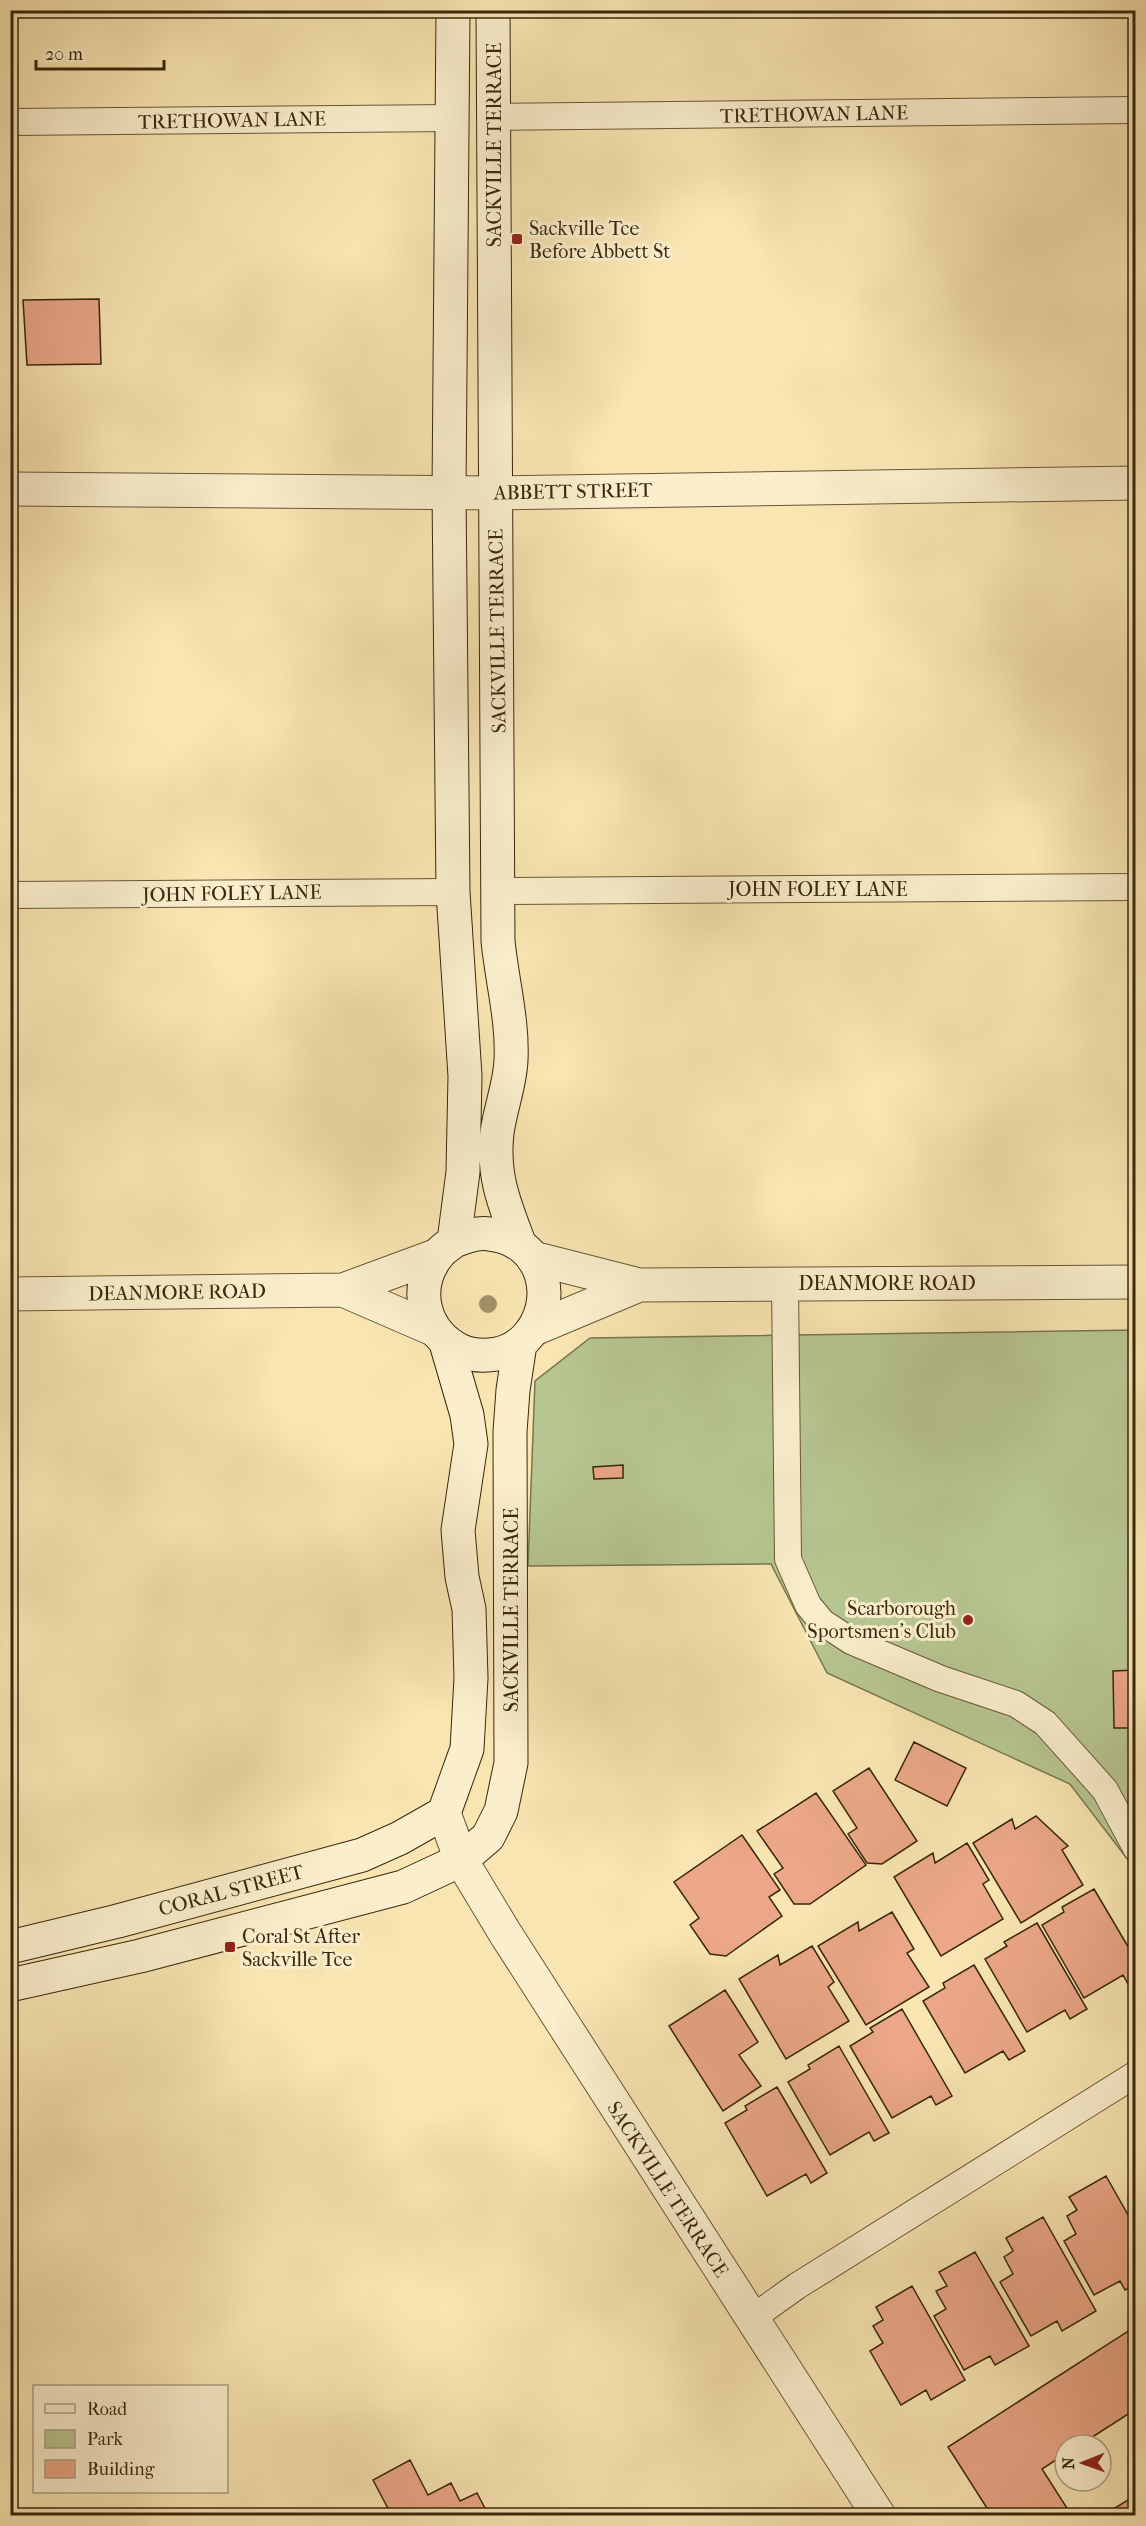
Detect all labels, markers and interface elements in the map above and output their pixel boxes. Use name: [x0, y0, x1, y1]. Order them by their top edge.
scale bar: [36, 33, 164, 71]
street label: SACKVILLE TERRACE: [483, 43, 506, 247]
text: 20 m: [45, 44, 83, 65]
street label: TRETHOWAN LANE: [720, 101, 908, 128]
street label: TRETHOWAN LANE: [138, 107, 326, 134]
place label: Sackville Tce Before Abbett St: [529, 217, 670, 263]
marker: Sackville Tce Before Abbett St: [510, 232, 524, 246]
street label: ABBETT STREET: [492, 479, 653, 504]
street label: SACKVILLE TERRACE: [484, 528, 511, 734]
street label: JOHN FOLEY LANE: [726, 878, 908, 901]
street label: JOHN FOLEY LANE: [140, 880, 322, 907]
street label: DEANMORE ROAD: [798, 1272, 976, 1295]
street label: DEANMORE ROAD: [88, 1279, 266, 1306]
street label: SACKVILLE TERRACE: [500, 1508, 523, 1712]
place label: Scarborough Sportsmen's Club: [807, 1597, 957, 1643]
marker: Scarborough Sportsmen's Club: [961, 1613, 975, 1627]
street label: CORAL STREET: [156, 1860, 307, 1921]
place label: Coral St After Sackville Tce: [242, 1925, 360, 1971]
marker: Coral St After Sackville Tce: [223, 1940, 237, 1954]
street label: SACKVILLE TERRACE: [602, 2097, 733, 2281]
legend: [33, 2385, 228, 2493]
text: Road: [87, 2399, 127, 2420]
text: Park: [87, 2429, 124, 2450]
north arrow: [1053, 2433, 1113, 2493]
text: N: [1059, 2456, 1078, 2469]
text: Building: [87, 2459, 155, 2480]

